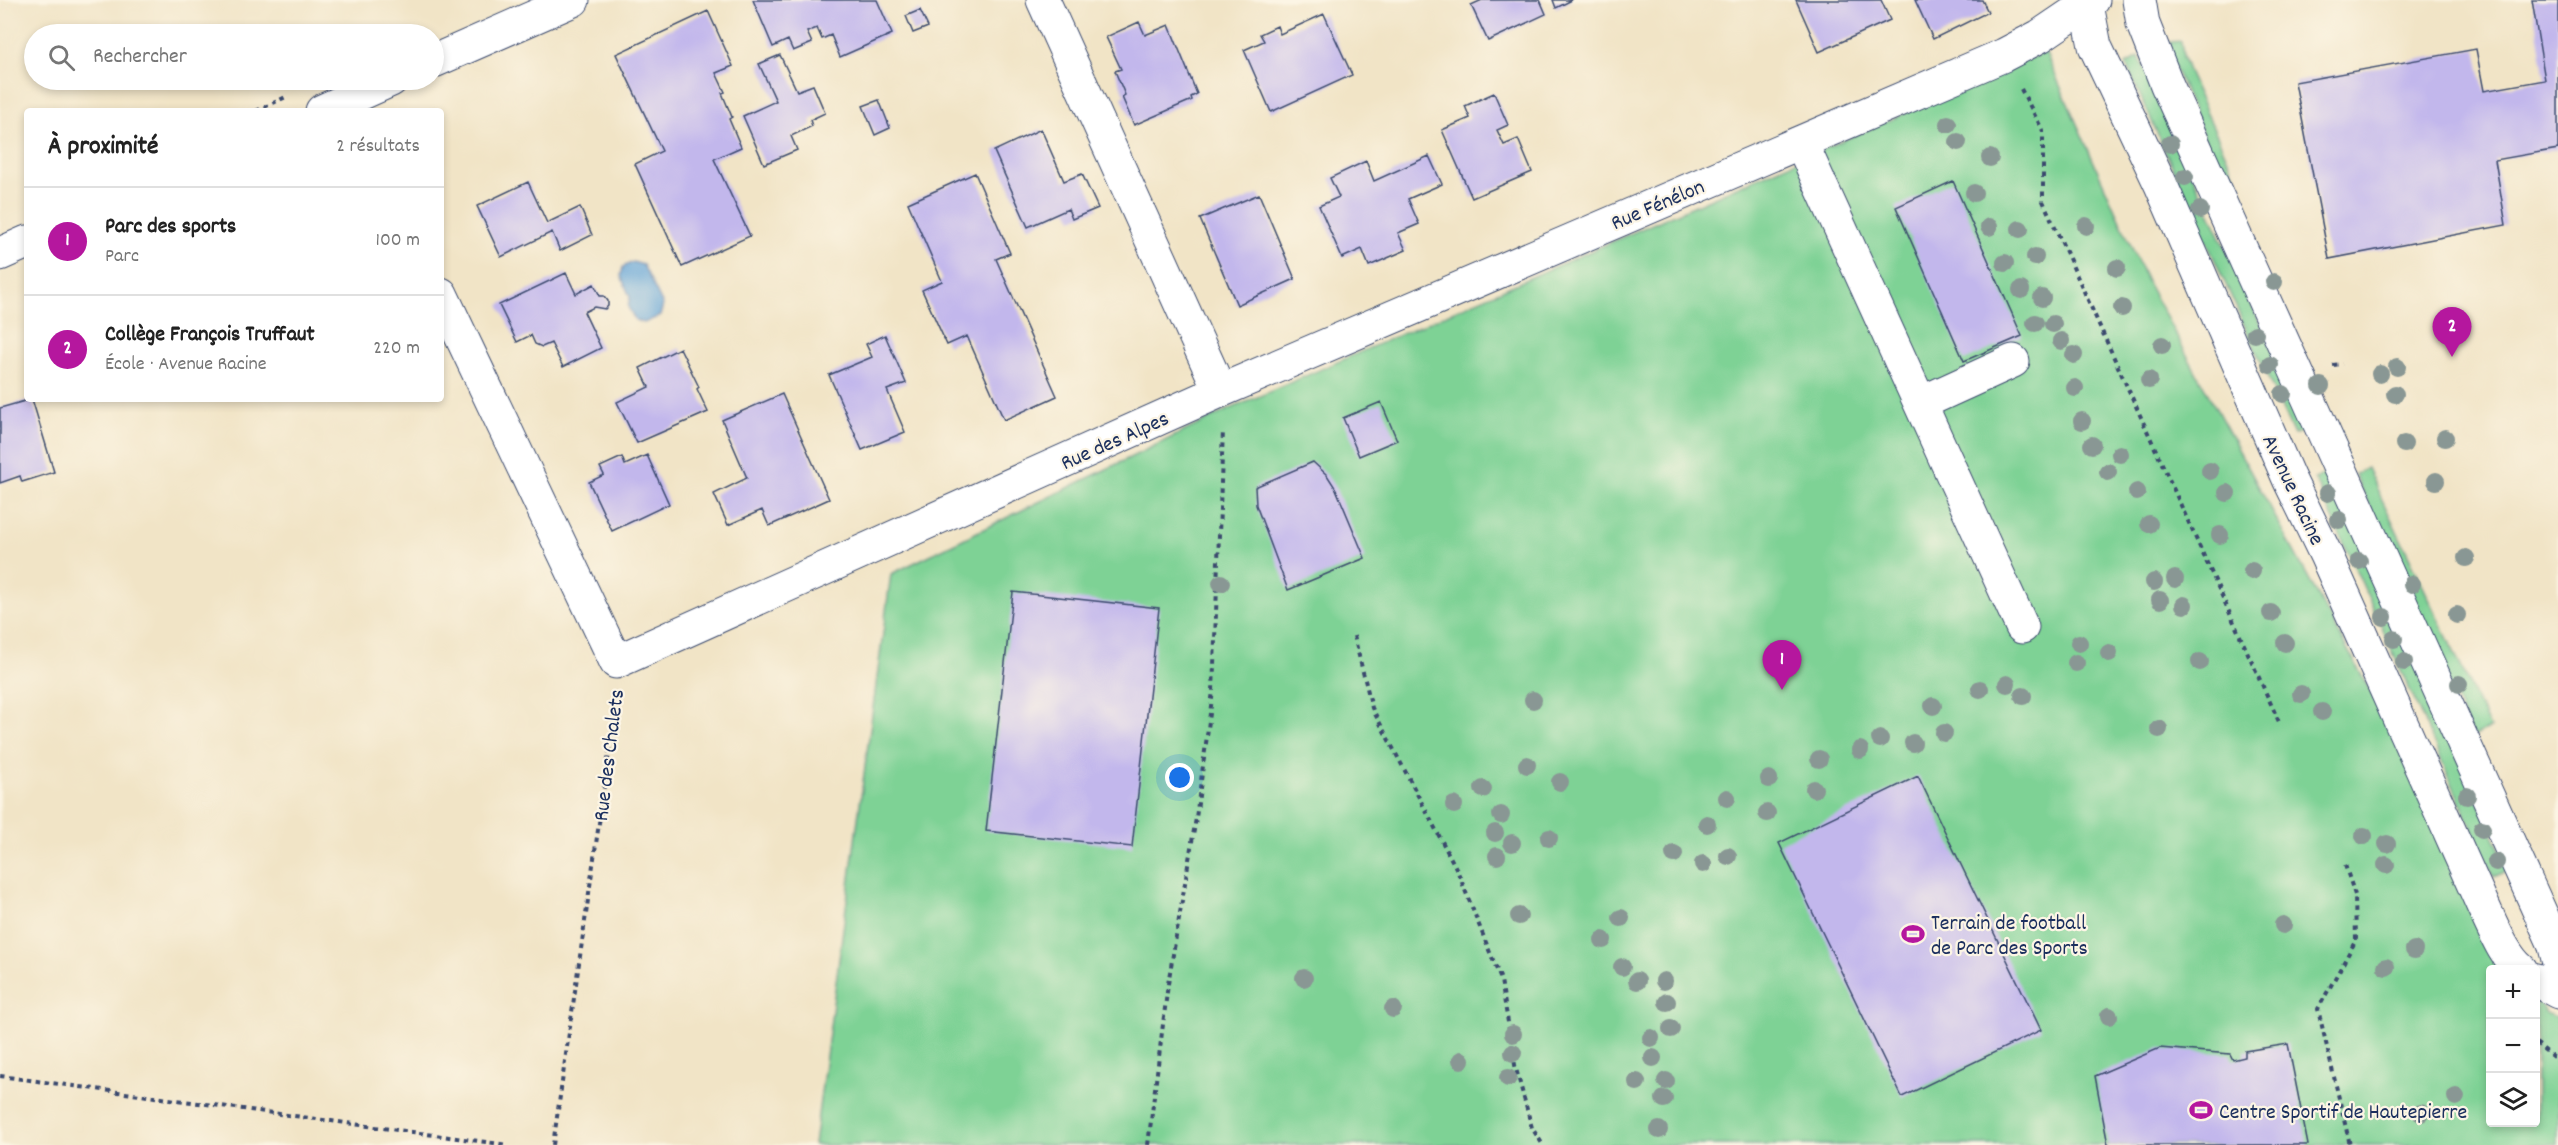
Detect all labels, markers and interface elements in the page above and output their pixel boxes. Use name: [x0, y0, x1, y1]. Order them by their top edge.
search box: [24, 24, 444, 90]
icon: search: [45, 41, 78, 74]
text: Rechercher: [93, 42, 187, 73]
text: À proximité: [48, 129, 158, 166]
text: 2 résultats: [336, 133, 420, 161]
street label: Rue Fénélon: [1607, 173, 1710, 240]
text: Parc des sports: [105, 212, 236, 243]
text: 1: [65, 227, 70, 255]
text: 100 m: [376, 227, 420, 255]
text: Parc: [105, 243, 139, 271]
pin: 2: [2432, 308, 2472, 357]
text: Collège François Truffaut: [105, 320, 315, 351]
text: 2: [63, 335, 72, 363]
text: 220 m: [373, 335, 420, 363]
text: École · Avenue Racine: [105, 351, 266, 379]
street label: Rue des Alpes: [1056, 405, 1175, 480]
street label: Avenue Racine: [2253, 430, 2331, 551]
pin: 1: [1762, 640, 1802, 690]
street label: Rue des Chalets: [587, 688, 634, 823]
your location: [1165, 763, 1194, 792]
place label: Terrain de football de Parc des Sports: [1931, 909, 2088, 965]
sports icon: Terrain de football de Parc des Sports: [1900, 921, 1926, 947]
map controls: [2486, 965, 2540, 1127]
button: +: [2486, 965, 2540, 1019]
button: −: [2486, 1019, 2540, 1073]
button: layers: [2486, 1073, 2540, 1127]
sports icon: Centre Sportif de Hautepierre: [2188, 1097, 2214, 1123]
place label: Centre Sportif de Hautepierre: [2219, 1098, 2467, 1129]

